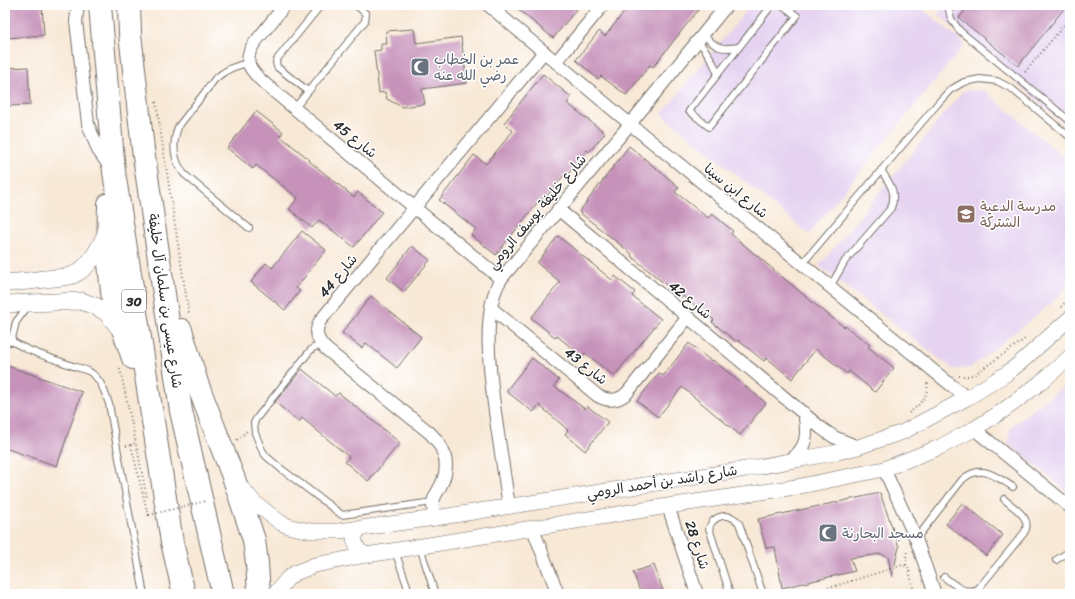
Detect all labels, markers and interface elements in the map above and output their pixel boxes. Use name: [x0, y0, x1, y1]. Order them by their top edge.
place label: عمر بن الخطاب رضي الله عنه: [434, 47, 519, 88]
mosque icon: عمر بن الخطاب رضي الله عنه: [409, 56, 431, 78]
street label: شارع 45: [327, 113, 383, 165]
street label: شارع خليفة يوسف الرومي: [481, 149, 593, 275]
street label: شارع ابن سينا: [698, 157, 774, 225]
place label: مدرسة الدعية الشتركة: [980, 194, 1056, 235]
school or university icon: مدرسة الدعية الشتركة: [955, 203, 977, 225]
street label: شارع عيسى بن سلمان آل خليفة: [140, 212, 190, 390]
street label: شارع 44: [312, 248, 364, 304]
street label: شارع 42: [663, 274, 717, 326]
road number: 30: [122, 290, 146, 312]
street label: شارع 43: [559, 340, 613, 392]
street label: شارع راشد بن أحمد الرومي: [585, 458, 739, 506]
street label: شارع 28: [677, 517, 717, 573]
place label: مسجد البحارنة: [842, 521, 924, 546]
mosque icon: مسجد البحارنة: [817, 522, 839, 544]

